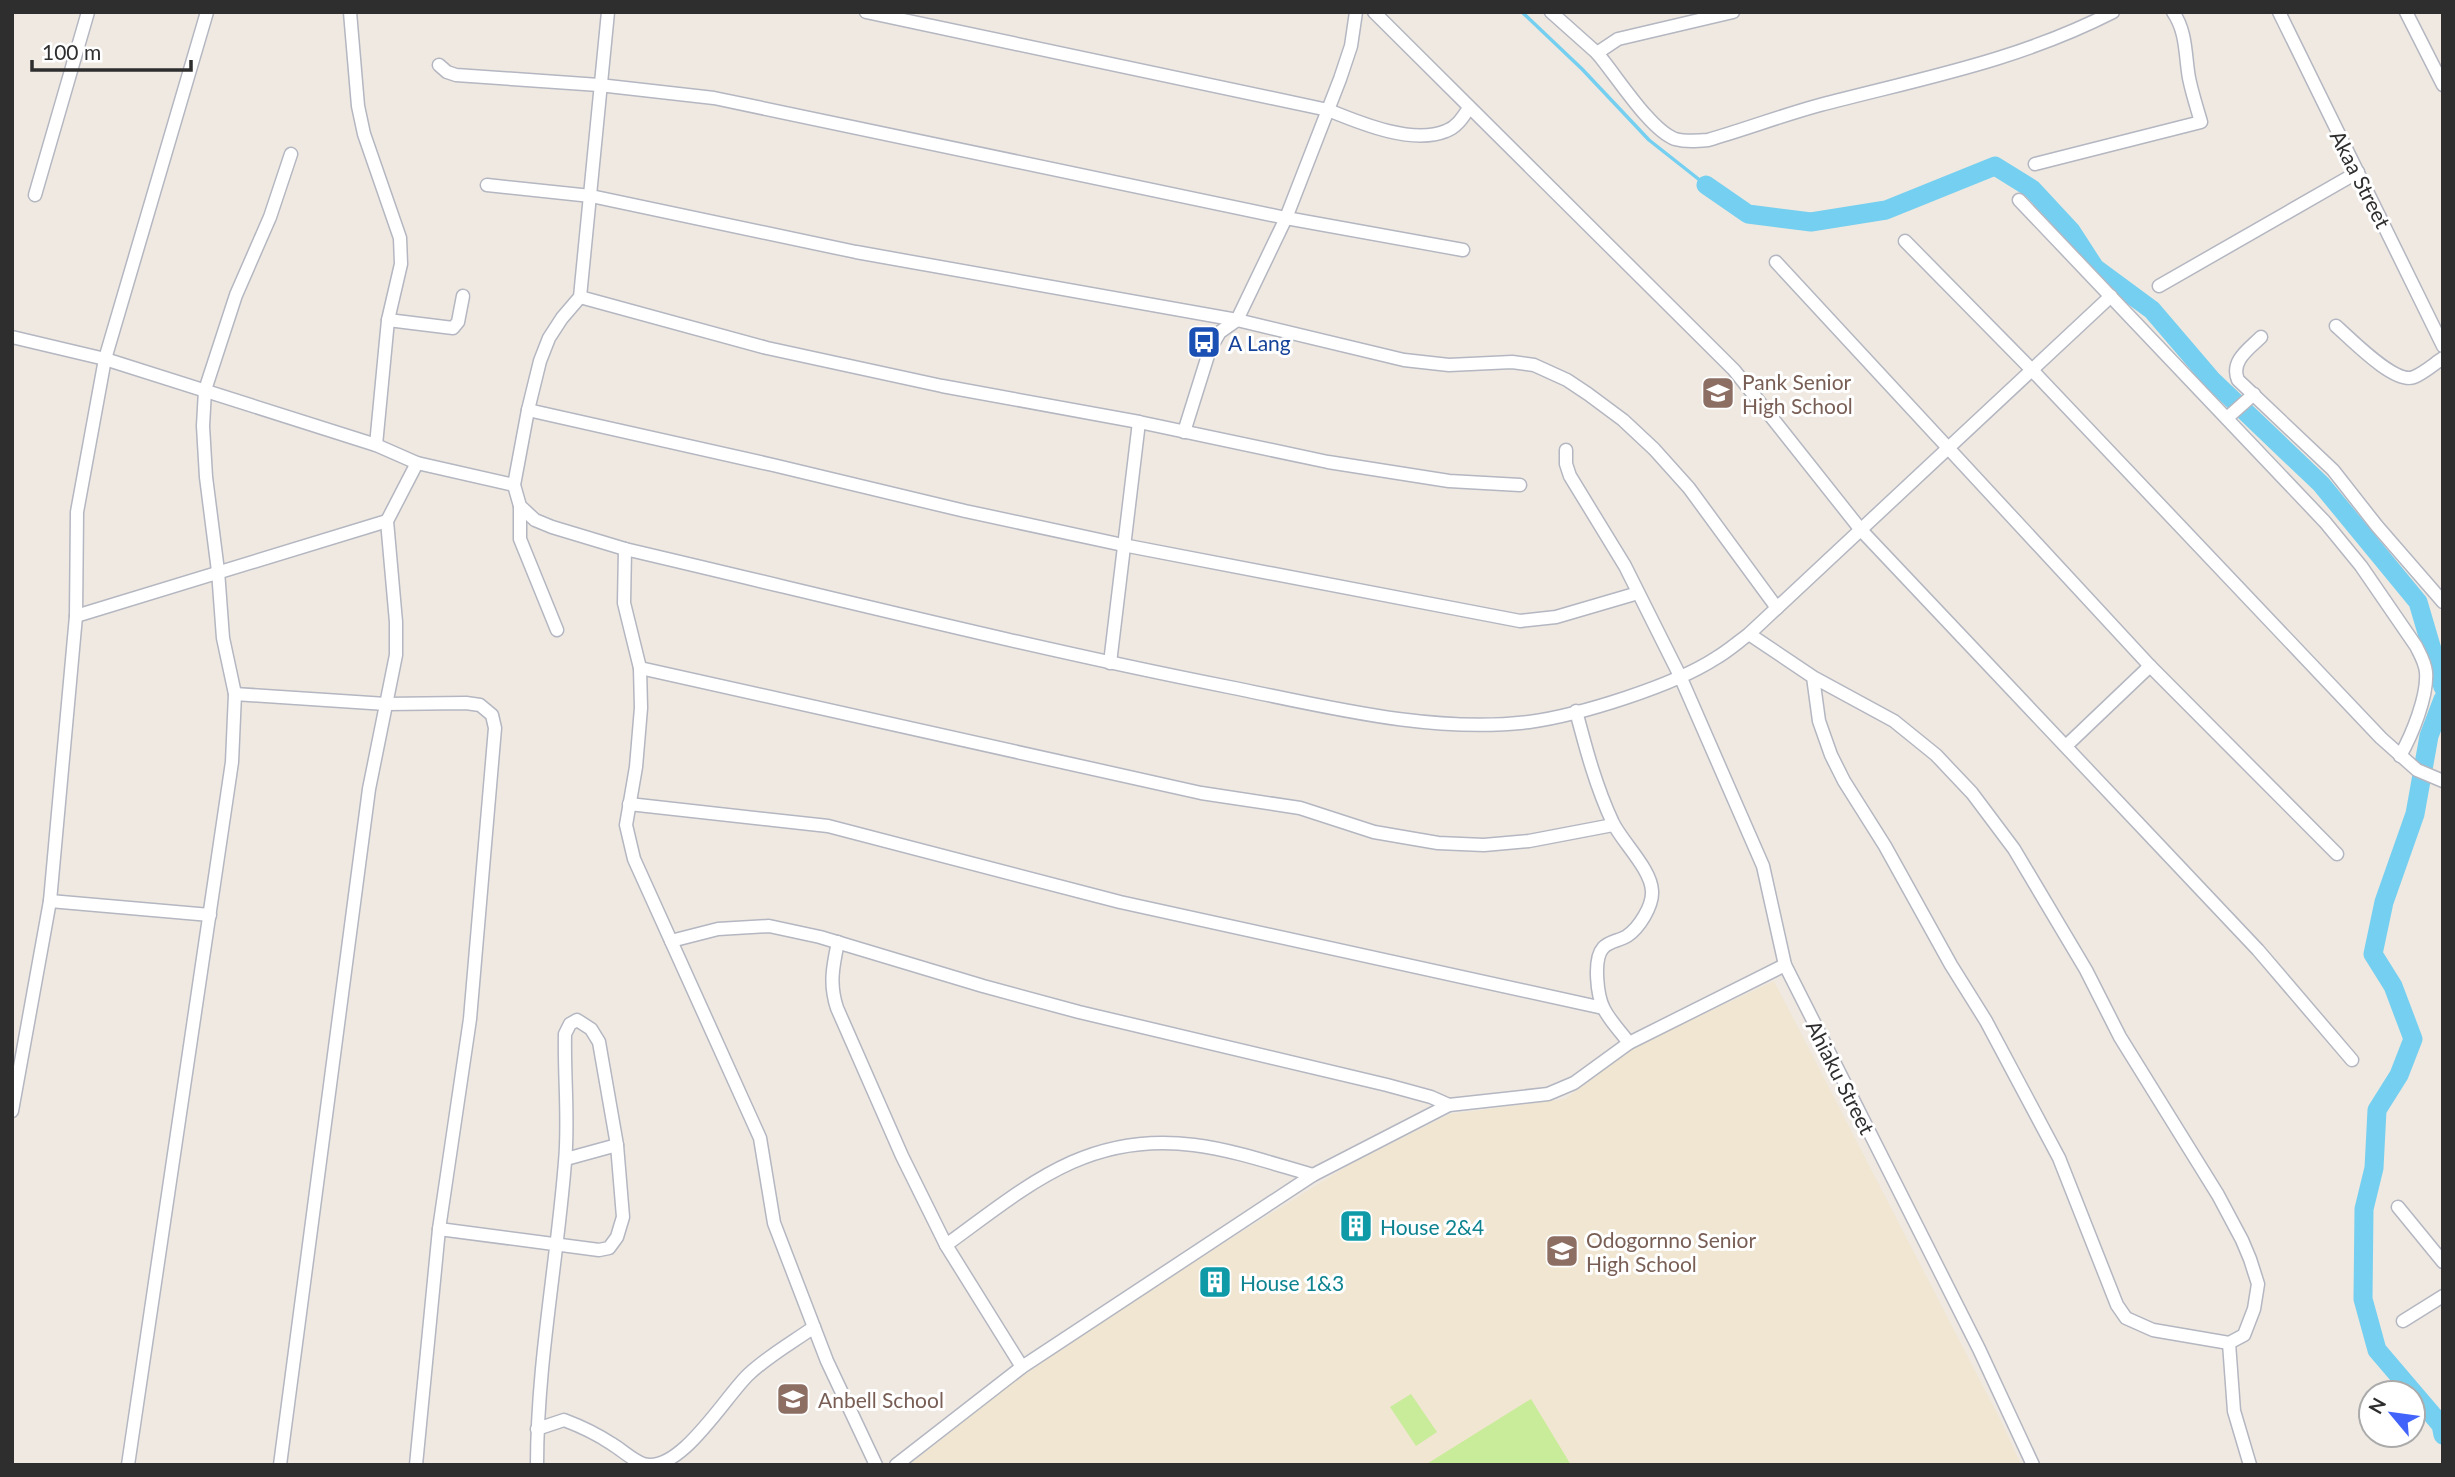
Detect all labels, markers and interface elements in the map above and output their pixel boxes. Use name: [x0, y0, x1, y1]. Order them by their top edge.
scale bar: [32, 28, 191, 72]
text: 100 m: [42, 39, 101, 64]
street label: Akaa Street: [2326, 126, 2396, 232]
bus stop icon: A Lang: [1185, 323, 1223, 361]
place label: A Lang: [1228, 330, 1291, 355]
place label: Pank Senior High School: [1742, 369, 1853, 418]
school or university icon: Pank Senior High School: [1699, 374, 1737, 412]
street label: Ahiaku Street: [1802, 1016, 1881, 1139]
building icon: House 2&4: [1337, 1207, 1375, 1245]
place label: House 2&4: [1380, 1214, 1484, 1239]
place label: Odogornno Senior High School: [1586, 1227, 1756, 1276]
school or university icon: Odogornno Senior High School: [1543, 1232, 1581, 1270]
building icon: House 1&3: [1196, 1263, 1234, 1301]
place label: House 1&3: [1240, 1270, 1344, 1295]
north arrow: [2357, 1379, 2427, 1449]
school or university icon: Anbell School: [774, 1380, 812, 1418]
place label: Anbell School: [818, 1387, 944, 1412]
text: N: [2363, 1394, 2390, 1417]

